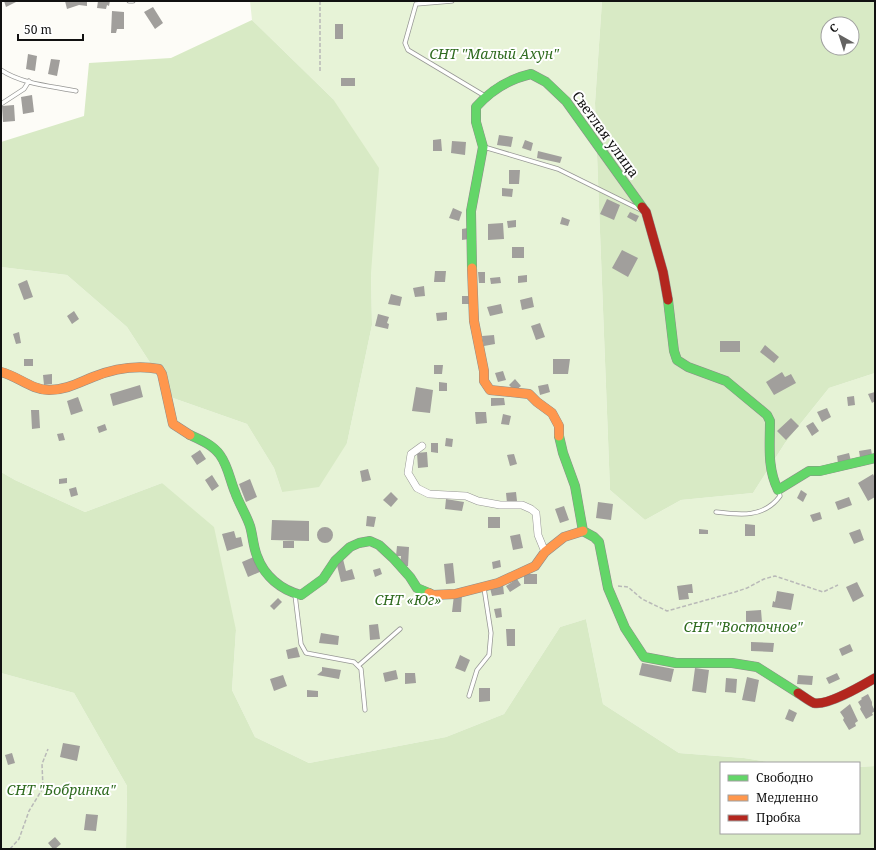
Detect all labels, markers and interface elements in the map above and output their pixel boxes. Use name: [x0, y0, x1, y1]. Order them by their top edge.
scale bar: [18, 16, 83, 42]
north arrow: [820, 16, 860, 56]
text: С: [826, 20, 841, 36]
text: 50 m: [24, 21, 52, 38]
park label: СНТ "Малый Ахун": [429, 44, 560, 63]
street label: Светлая улица: [568, 87, 644, 181]
park label: СНТ «Юг»: [374, 590, 442, 609]
park label: СНТ "Восточное": [683, 617, 804, 636]
legend: [720, 762, 860, 834]
text: Свободно: [756, 769, 813, 786]
park label: СНТ "Бобринка": [7, 780, 117, 799]
text: Медленно: [756, 789, 818, 806]
text: Пробка: [756, 809, 801, 826]

